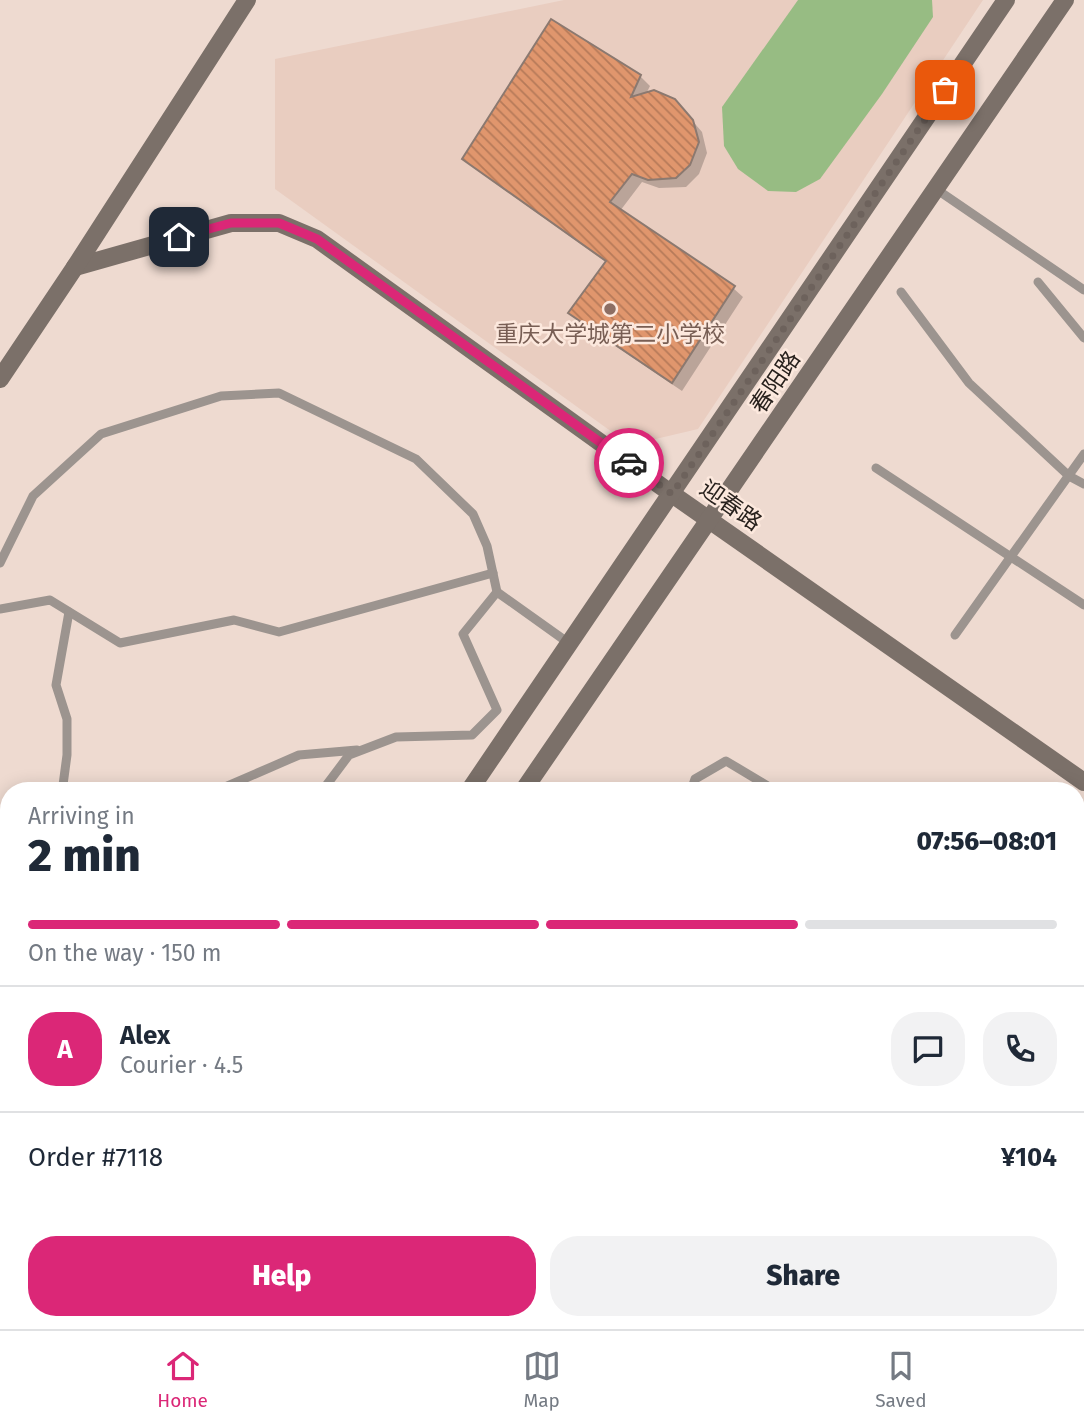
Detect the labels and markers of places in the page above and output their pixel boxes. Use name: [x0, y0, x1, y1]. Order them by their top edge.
pin: [915, 60, 975, 120]
pin: [149, 207, 209, 267]
marker: 重庆大学城第二小学校: [602, 301, 618, 317]
place label: 重庆大学城第二小学校: [495, 320, 725, 348]

